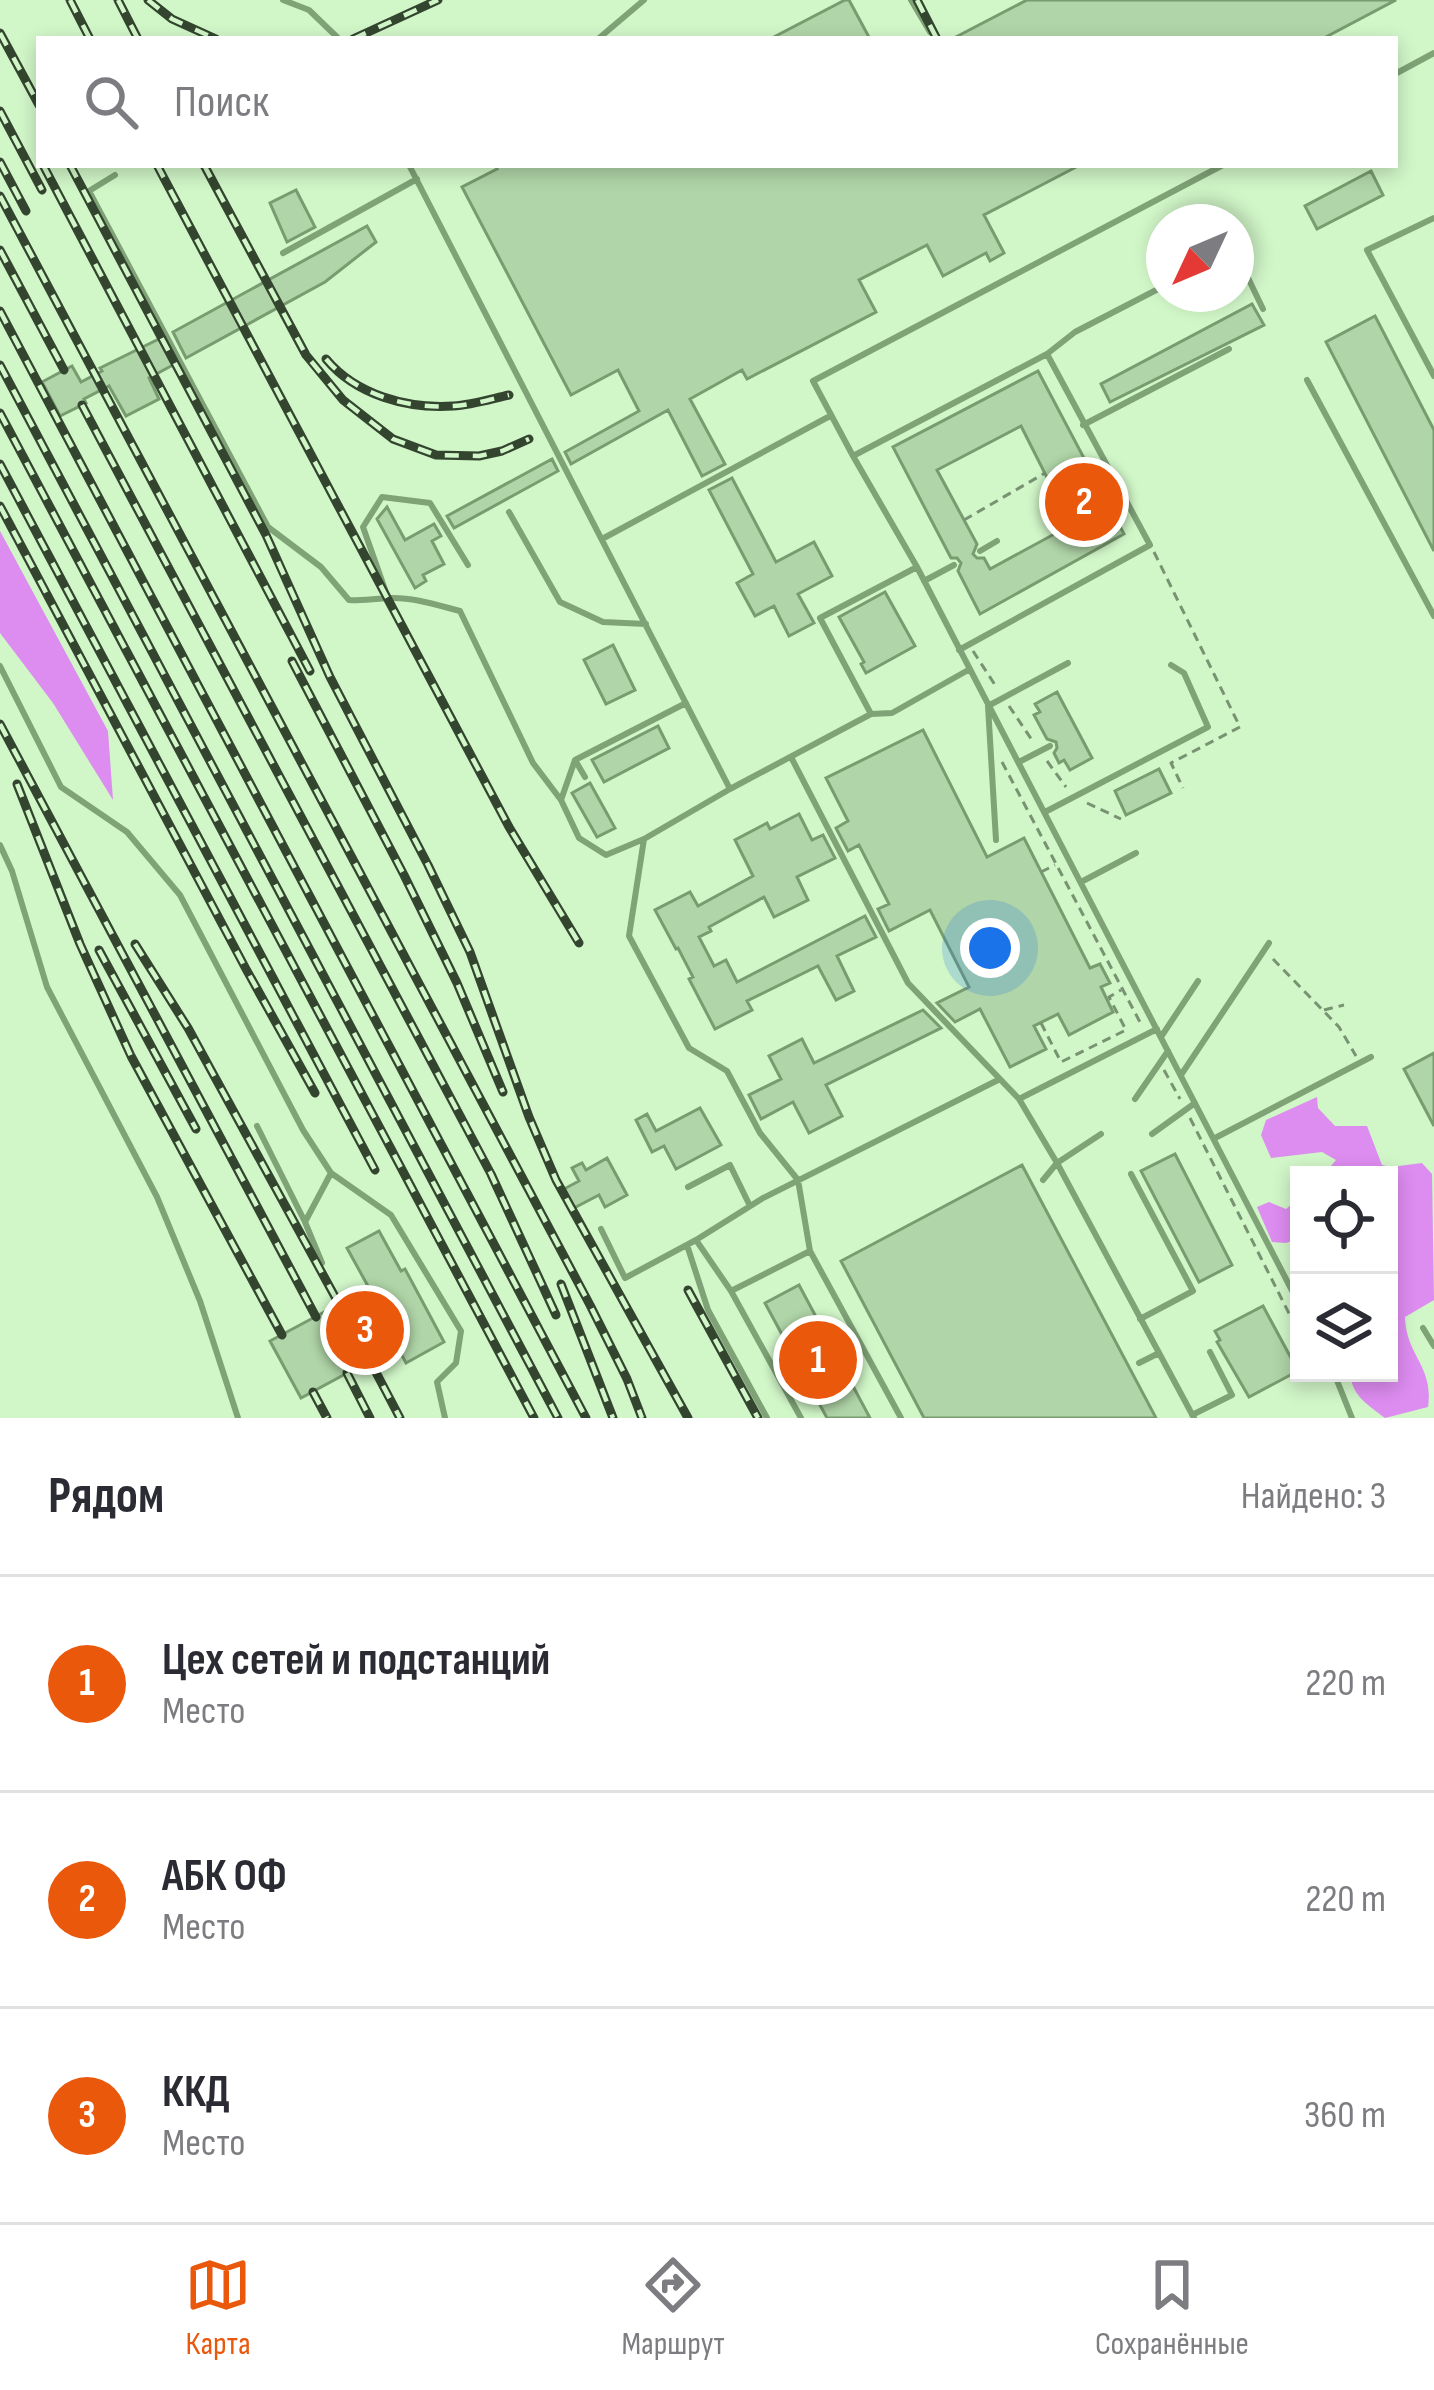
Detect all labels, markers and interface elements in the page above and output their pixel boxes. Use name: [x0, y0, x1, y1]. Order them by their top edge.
search box: [36, 36, 1398, 168]
icon: search: [78, 69, 144, 135]
text: Поиск: [174, 75, 269, 130]
north arrow: [1146, 204, 1254, 312]
pin: 2: [1045, 457, 1123, 547]
your location: [960, 918, 1020, 978]
map controls: [1290, 1166, 1398, 1382]
button: locate: [1290, 1166, 1398, 1274]
button: layers: [1290, 1274, 1398, 1382]
pin: 3: [326, 1285, 404, 1375]
pin: 1: [779, 1315, 857, 1405]
text: Рядом: [48, 1466, 164, 1527]
text: Найдено: 3: [1241, 1473, 1386, 1520]
text: Цех сетей и подстанций: [162, 1633, 550, 1688]
text: 1: [79, 1660, 95, 1707]
text: 220 m: [1305, 1660, 1386, 1707]
text: Место: [162, 1688, 246, 1735]
text: АБК ОФ: [162, 1849, 287, 1904]
text: 2: [78, 1876, 96, 1923]
text: 220 m: [1305, 1876, 1386, 1923]
text: Место: [162, 1904, 246, 1951]
text: ККД: [162, 2065, 230, 2120]
text: 3: [78, 2092, 96, 2139]
text: 360 m: [1304, 2092, 1386, 2139]
text: Место: [162, 2120, 246, 2167]
tab: Карта: [185, 2252, 251, 2364]
tab: Маршрут: [621, 2252, 725, 2364]
tab: Сохранённые: [1095, 2252, 1249, 2364]

